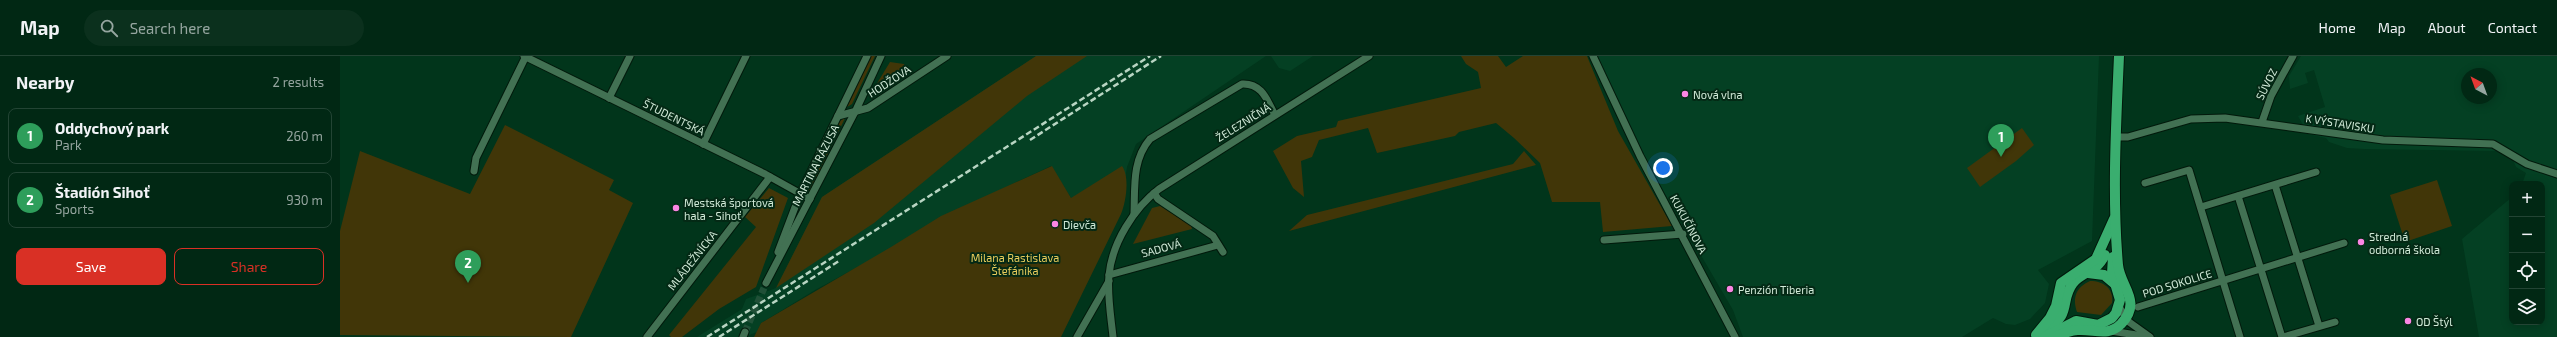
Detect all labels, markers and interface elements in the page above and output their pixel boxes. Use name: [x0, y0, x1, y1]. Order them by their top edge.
search box: [84, 10, 364, 46]
text: Map: [20, 16, 60, 39]
icon: search: [98, 17, 120, 39]
text: Search here: [130, 19, 210, 37]
text: Home: [2319, 19, 2356, 36]
text: Map: [2378, 19, 2406, 36]
text: About: [2428, 19, 2466, 36]
text: Contact: [2488, 19, 2537, 36]
street label: HODŽOVA: [865, 62, 913, 100]
street label: SÚVOZ: [2253, 66, 2279, 102]
north arrow: [2461, 68, 2497, 104]
text: Nearby: [16, 72, 74, 92]
text: 2 results: [272, 74, 324, 90]
place label: Nová vlna: [1693, 88, 1743, 101]
marker: Nová vlna: [1680, 89, 1690, 99]
street label: ŠTUDENTSKÁ: [641, 96, 707, 138]
street label: ŽELEZNIČNÁ: [1213, 100, 1273, 144]
street label: K VÝSTAVISKU: [2305, 111, 2375, 135]
text: Oddychový park: [55, 119, 169, 137]
street label: MARTINA RÁZUSA: [789, 122, 841, 208]
pin: 1: [1988, 124, 2014, 157]
text: 1: [27, 128, 33, 144]
text: 260 m: [286, 128, 323, 144]
text: Park: [55, 137, 82, 153]
your location: [1653, 158, 1673, 178]
map controls: [2509, 181, 2545, 325]
button: +: [2509, 181, 2545, 217]
text: Štadión Sihoť: [55, 183, 150, 201]
text: 2: [26, 192, 34, 208]
text: 930 m: [286, 192, 323, 208]
street label: KUKUČÍNOVA: [1668, 192, 1710, 256]
place label: Mestská športová hala - Sihoť: [684, 196, 774, 222]
text: Sports: [55, 201, 94, 217]
marker: Mestská športová hala - Sihoť: [671, 203, 681, 213]
button: −: [2509, 217, 2545, 253]
place label: Dievča: [1063, 218, 1096, 231]
marker: Dievča: [1050, 219, 1060, 229]
street label: MLÁDEŽNÍCKA: [665, 227, 719, 292]
place label: Stredná odborná škola: [2369, 230, 2440, 256]
street label: SADOVÁ: [1140, 236, 1183, 260]
marker: Stredná odborná škola: [2356, 237, 2366, 247]
button: Save: [16, 248, 166, 285]
button: Share: [174, 248, 324, 285]
pin: 2: [455, 250, 481, 283]
park label: Milana Rastislava Štefánika: [971, 251, 1059, 277]
button: locate: [2509, 253, 2545, 289]
street label: POD SOKOLICE: [2141, 266, 2213, 300]
place label: Penzión Tiberia: [1738, 283, 1814, 296]
marker: Penzión Tiberia: [1725, 284, 1735, 294]
button: layers: [2509, 289, 2545, 325]
place label: OD Štýl: [2416, 315, 2453, 328]
marker: OD Štýl: [2403, 316, 2413, 326]

